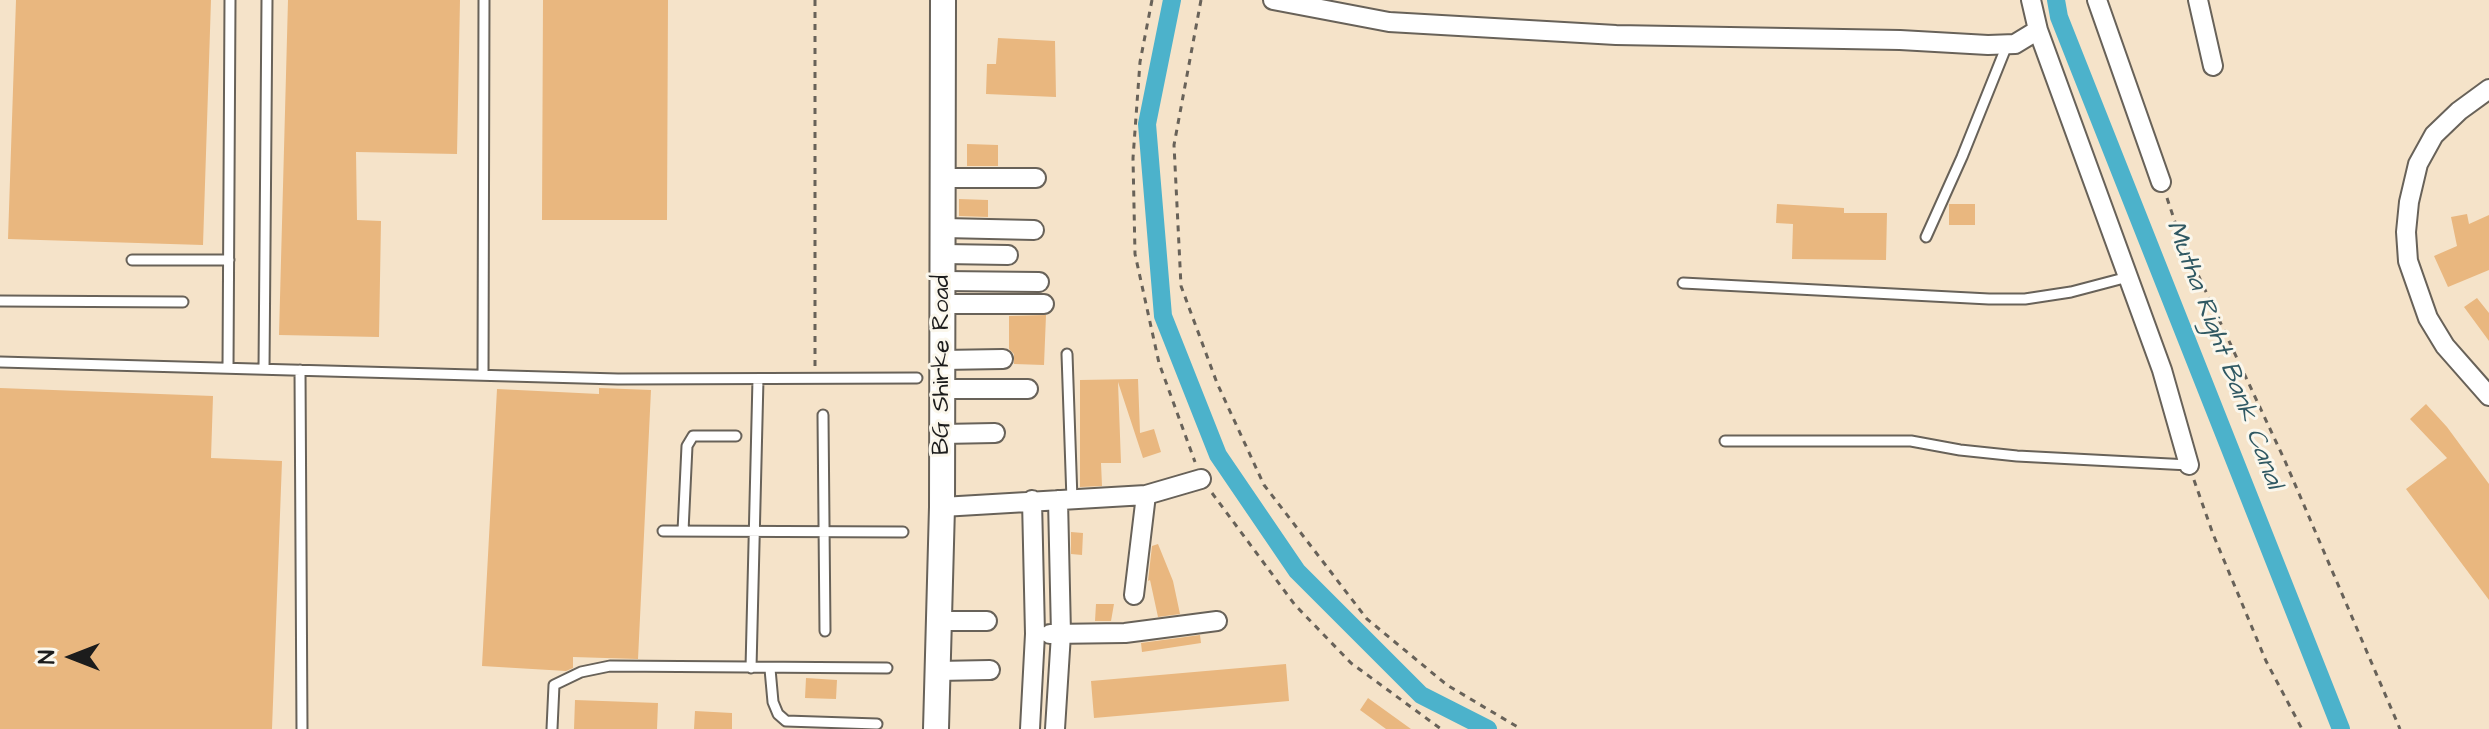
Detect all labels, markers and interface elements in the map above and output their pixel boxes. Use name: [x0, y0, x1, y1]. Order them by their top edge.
water label: Mutha Right Bank Canal: [2157, 217, 2289, 493]
street label: BG Shirke Road: [929, 275, 957, 455]
north arrow: [32, 617, 112, 697]
text: N: [32, 650, 63, 664]

